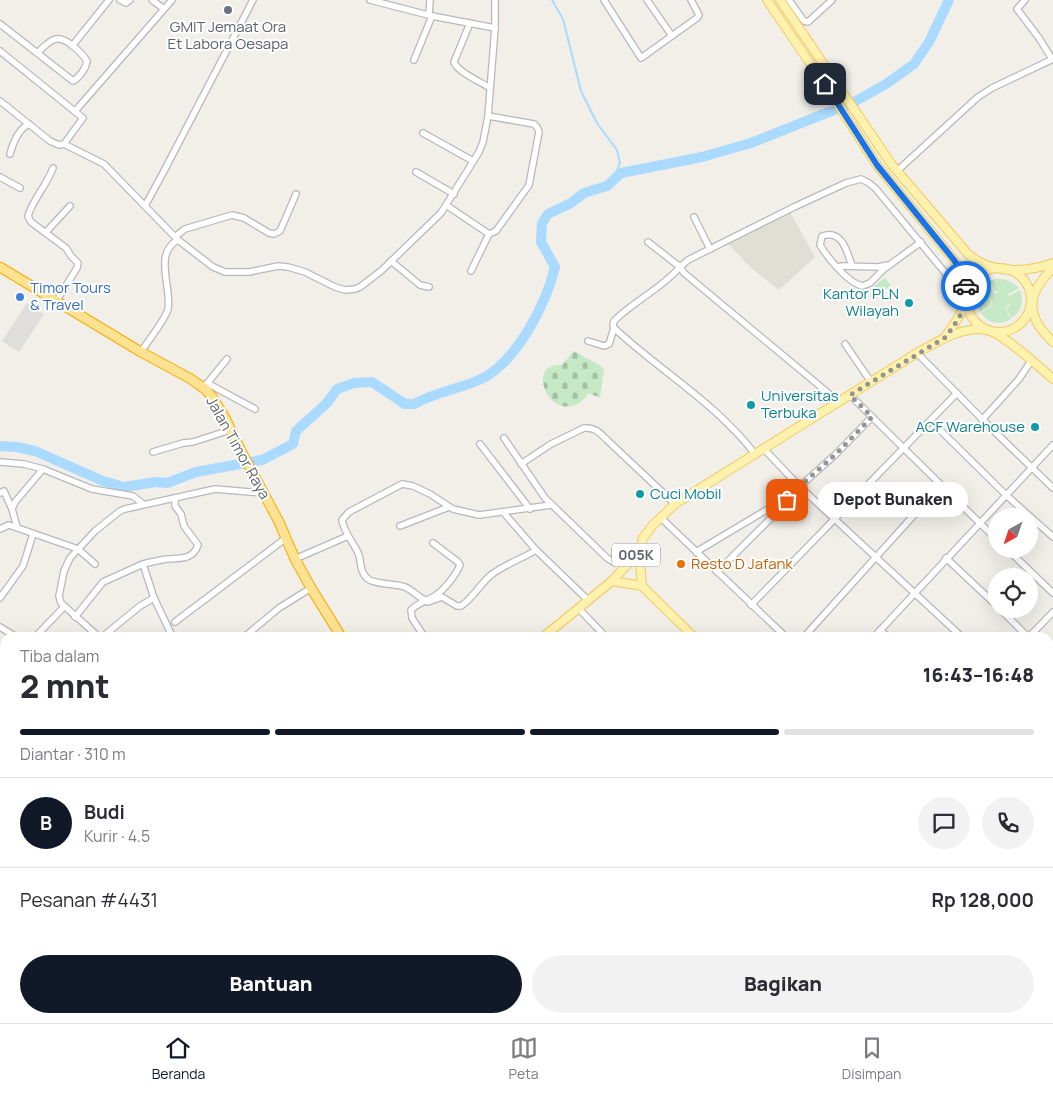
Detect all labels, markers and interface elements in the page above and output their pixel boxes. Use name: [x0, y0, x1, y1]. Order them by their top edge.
marker: GMIT Jemaat Ora Et Labora Oesapa: [222, 4, 234, 16]
place label: GMIT Jemaat Ora Et Labora Oesapa: [168, 16, 288, 54]
pin: [804, 63, 846, 105]
icon: home: [811, 70, 839, 98]
courier: [941, 261, 991, 311]
icon: car: [952, 272, 980, 300]
place label: Timor Tours & Travel: [30, 277, 111, 315]
place label: Kantor PLN Wilayah: [823, 283, 899, 321]
marker: Timor Tours & Travel: [14, 291, 26, 303]
marker: Kantor PLN Wilayah: [903, 297, 915, 309]
place label: Universitas Terbuka: [761, 385, 839, 423]
street label: Jalan Timor Raya: [201, 392, 275, 503]
marker: Universitas Terbuka: [745, 399, 757, 411]
place label: ACF Warehouse: [915, 416, 1025, 437]
marker: ACF Warehouse: [1029, 421, 1041, 433]
pin: [766, 479, 808, 521]
callout: Depot Bunaken: [817, 482, 967, 518]
place label: Cuci Mobil: [650, 483, 722, 504]
icon: bag: [773, 486, 801, 514]
marker: Cuci Mobil: [634, 488, 646, 500]
text: Depot Bunaken: [833, 488, 953, 510]
north arrow: [988, 508, 1038, 558]
map controls: [988, 508, 1038, 618]
road number: 005K: [612, 544, 660, 566]
place label: Resto D Jafank: [691, 553, 793, 574]
marker: Resto D Jafank: [675, 558, 687, 570]
button: locate: [988, 568, 1038, 618]
text: Tiba dalam: [20, 645, 99, 667]
text: 16:43–16:48: [923, 662, 1034, 688]
text: 2 mnt: [20, 664, 110, 708]
text: Diantar · 310 m: [20, 743, 126, 765]
button: chat: [918, 797, 970, 849]
button: phone: [982, 797, 1034, 849]
text: Budi: [84, 799, 125, 825]
text: B: [40, 810, 52, 836]
text: Kurir · 4.5: [84, 825, 150, 847]
text: Pesanan #4431: [20, 887, 158, 913]
text: Rp 128,000: [931, 887, 1034, 913]
button: Bantuan: [20, 955, 522, 1013]
button: Bagikan: [532, 955, 1034, 1013]
tab: Beranda: [152, 1034, 205, 1083]
tab: Peta: [509, 1034, 539, 1083]
tab: Disimpan: [842, 1034, 901, 1083]

